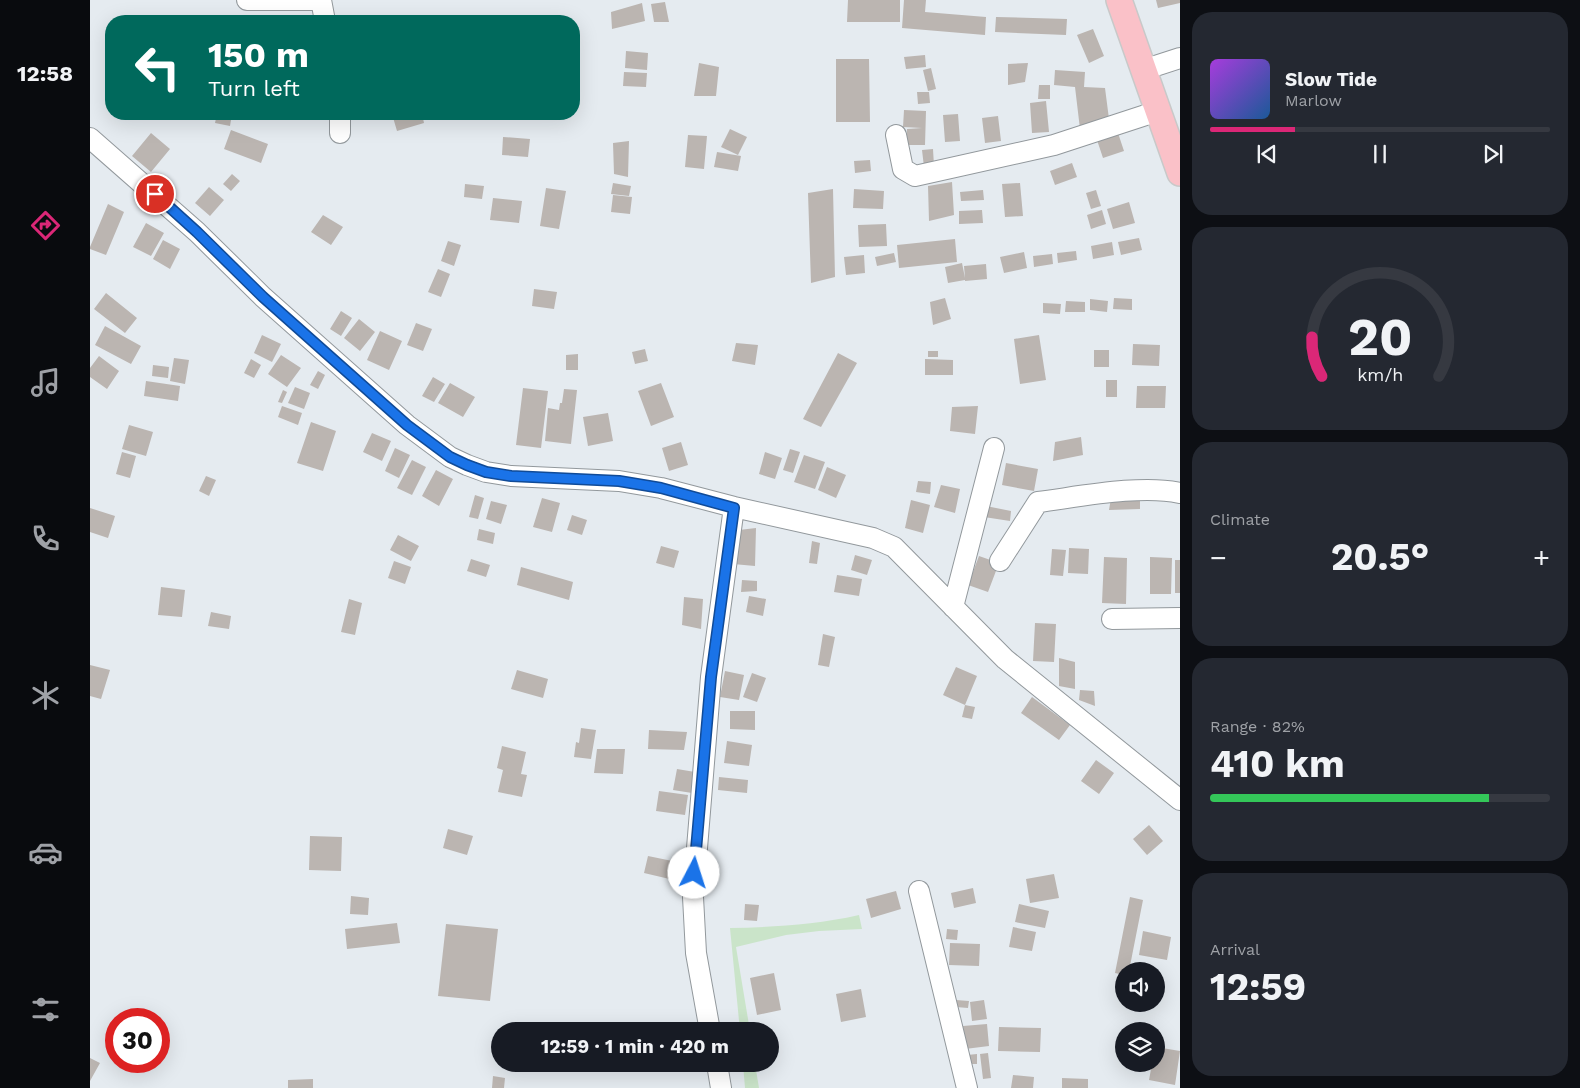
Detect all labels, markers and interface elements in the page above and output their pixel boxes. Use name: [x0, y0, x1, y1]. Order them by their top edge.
text: 150 m: [208, 34, 309, 76]
icon: left: [125, 35, 190, 100]
text: 12:58: [17, 61, 73, 86]
text: Slow Tide: [1285, 68, 1377, 91]
text: Turn left: [208, 76, 300, 101]
text: Marlow: [1285, 91, 1342, 110]
icon: previous: [1253, 140, 1281, 168]
icon: pause: [1366, 140, 1394, 168]
icon: next: [1479, 140, 1507, 168]
pin: [134, 173, 176, 215]
icon: arrive: [141, 180, 169, 208]
icon: directions: [28, 208, 63, 243]
text: 20: [1348, 307, 1412, 368]
text: km/h: [1357, 364, 1403, 385]
icon: music: [28, 365, 63, 400]
text: Climate: [1210, 510, 1270, 529]
icon: phone: [28, 521, 63, 556]
text: 20.5°: [1331, 535, 1429, 579]
text: −: [1210, 541, 1227, 574]
text: +: [1533, 541, 1550, 574]
icon: climate: [28, 678, 63, 713]
text: Range · 82%: [1210, 717, 1305, 736]
text: 410 km: [1210, 742, 1345, 786]
icon: car: [28, 835, 63, 870]
position arrow: [667, 846, 719, 898]
text: Arrival: [1210, 940, 1260, 959]
map controls: [1115, 962, 1165, 1072]
button: sound: [1115, 962, 1165, 1012]
text: 12:59: [1210, 965, 1306, 1009]
icon: filters: [28, 992, 63, 1027]
speed limit sign: 30: [105, 1008, 170, 1073]
button: layers: [1115, 1022, 1165, 1072]
text: 12:59 · 1 min · 420 m: [541, 1035, 729, 1058]

